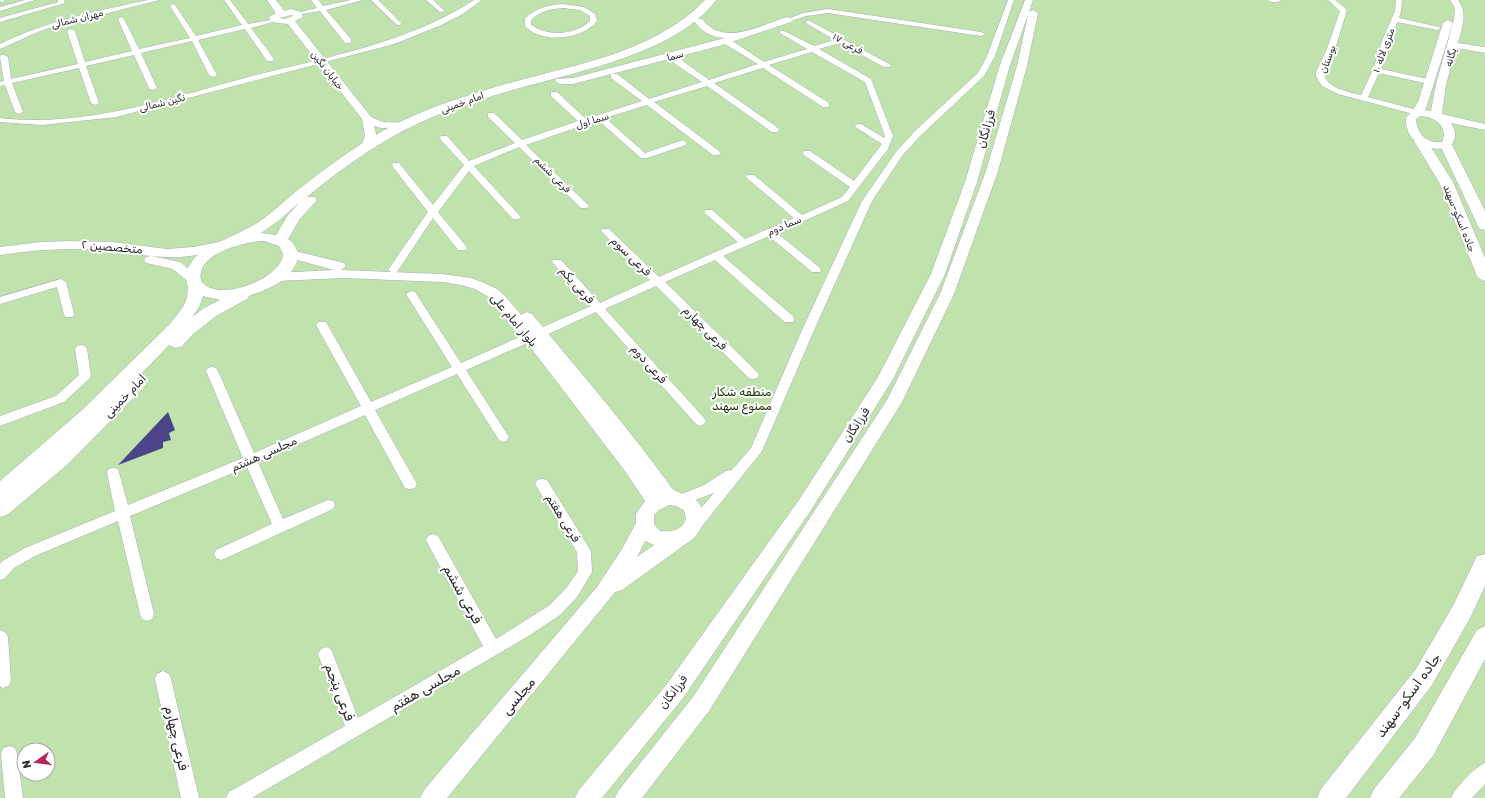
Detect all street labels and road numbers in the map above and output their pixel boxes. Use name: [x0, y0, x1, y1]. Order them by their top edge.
street label: مهران شمالی: [50, 7, 105, 31]
street label: ۱۰ متری لاله: [1370, 26, 1398, 74]
street label: فرعی ۱۷: [830, 31, 865, 57]
street label: بوستان: [1317, 44, 1339, 75]
street label: یگانه: [1442, 46, 1460, 68]
street label: سما: [665, 48, 685, 64]
street label: خیابان نگین: [308, 49, 346, 93]
street label: امام خمینی: [439, 89, 486, 116]
street label: نگین شمالی: [138, 91, 187, 115]
street label: فرزانگان: [974, 108, 999, 150]
street label: سما اول: [574, 110, 611, 132]
street label: فرعی ششم: [532, 154, 573, 196]
street label: جاده اسکو-سهند: [1440, 183, 1478, 254]
street label: سما دوم: [766, 213, 803, 238]
street label: فرعی سوم: [606, 233, 654, 280]
street label: متخصصین ۲: [81, 237, 144, 257]
street label: فرعی یکم: [556, 263, 598, 307]
street label: بلوار امام علی: [486, 291, 540, 351]
street label: فرعی چهارم: [679, 303, 730, 355]
street label: فرعی دوم: [626, 342, 670, 388]
street label: امام خمینی: [101, 371, 151, 422]
street label: فرزانگان: [839, 404, 874, 446]
street label: مجلسی هشتم: [229, 433, 300, 476]
street label: فرعی هفتم: [542, 491, 583, 546]
street label: فرعی ششم: [439, 561, 486, 627]
street label: جاده اسکو-سهند: [1372, 650, 1445, 741]
street label: فرعی پنجم: [320, 661, 358, 724]
street label: مجلسی هفتم: [387, 661, 463, 715]
street label: فرزانگان: [656, 672, 691, 712]
street label: مجلسی: [498, 674, 539, 719]
street label: فرعی چهارم: [160, 704, 192, 773]

